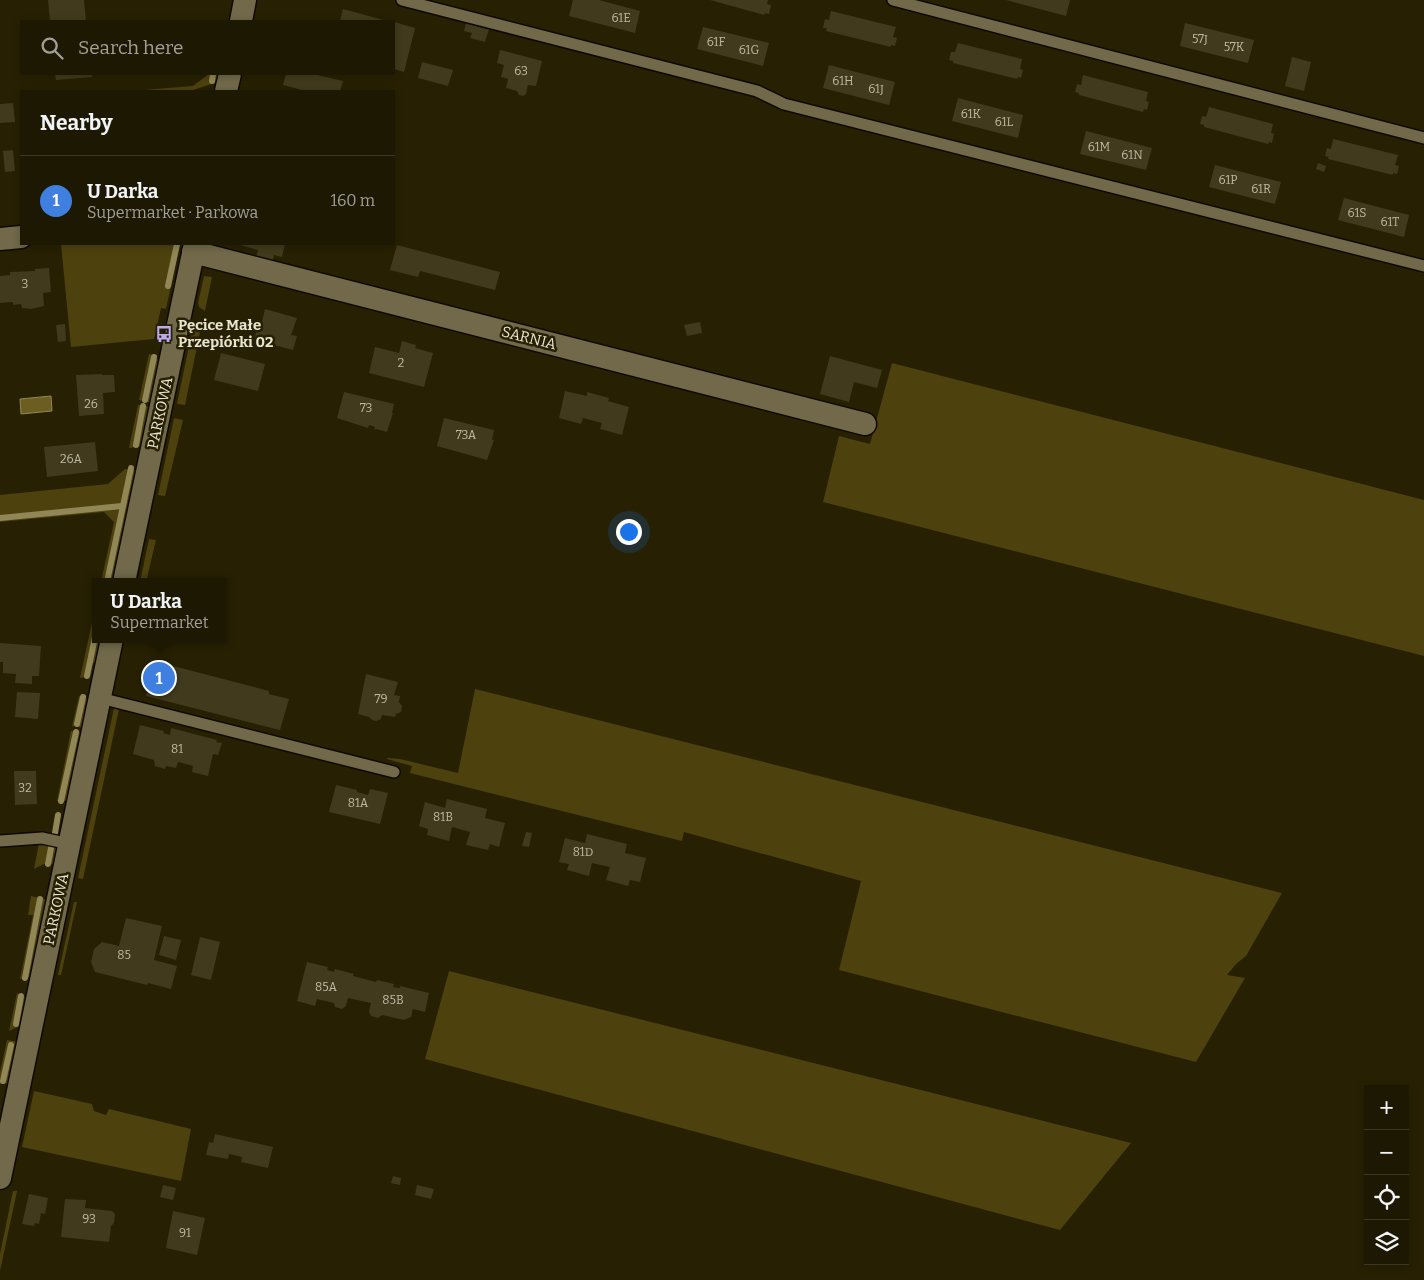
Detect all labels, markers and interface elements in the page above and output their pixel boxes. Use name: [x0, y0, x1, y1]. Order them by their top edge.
house number: 61E: [611, 11, 631, 25]
search box: [20, 20, 395, 75]
house number: 57J: [1192, 32, 1208, 46]
icon: search: [38, 34, 66, 62]
house number: 61F: [707, 35, 726, 49]
text: Search here: [78, 36, 183, 59]
house number: 57K: [1224, 40, 1245, 54]
house number: 61G: [739, 43, 759, 57]
house number: 63: [514, 64, 528, 78]
house number: 61H: [832, 74, 854, 88]
house number: 61J: [868, 82, 884, 96]
house number: 61K: [961, 107, 982, 121]
text: Nearby: [40, 110, 113, 136]
house number: 61L: [995, 115, 1014, 129]
house number: 61M: [1088, 140, 1111, 154]
house number: 61N: [1121, 148, 1143, 162]
house number: 61P: [1219, 173, 1237, 187]
text: U Darka: [87, 180, 159, 203]
house number: 61R: [1251, 182, 1271, 196]
text: 1: [53, 191, 59, 210]
text: 160 m: [330, 191, 375, 210]
text: Supermarket · Parkowa: [87, 203, 258, 222]
house number: 61S: [1348, 206, 1366, 220]
house number: 61T: [1381, 215, 1399, 229]
house number: 3: [22, 277, 29, 291]
place label: Pęcice Małe Przepiórki 02: [178, 316, 273, 351]
street label: SARNIA: [500, 323, 559, 354]
bus stop icon: Pęcice Małe Przepiórki 02: [154, 324, 174, 344]
house number: 2: [398, 356, 404, 370]
street label: PARKOWA: [144, 375, 176, 451]
house number: 26: [84, 397, 98, 411]
house number: 73: [360, 401, 372, 415]
house number: 73A: [456, 428, 477, 442]
house number: 26A: [60, 452, 83, 466]
your location: [616, 519, 642, 545]
popup: [92, 578, 227, 643]
text: U Darka: [110, 590, 182, 613]
text: Supermarket: [110, 613, 209, 632]
pin: 1: [143, 659, 175, 697]
house number: 79: [375, 692, 387, 706]
house number: 81: [171, 742, 183, 756]
house number: 32: [18, 781, 32, 795]
house number: 81A: [348, 796, 369, 810]
house number: 81B: [433, 810, 453, 824]
house number: 81D: [573, 845, 593, 859]
street label: PARKOWA: [40, 871, 72, 947]
house number: 85: [117, 948, 131, 962]
house number: 85A: [315, 980, 338, 994]
house number: 85B: [382, 993, 404, 1007]
map controls: [1364, 1085, 1409, 1265]
button: +: [1364, 1085, 1409, 1130]
button: −: [1364, 1130, 1409, 1175]
button: locate: [1364, 1175, 1409, 1220]
house number: 93: [82, 1212, 96, 1226]
button: layers: [1364, 1220, 1409, 1265]
house number: 91: [179, 1226, 191, 1240]

